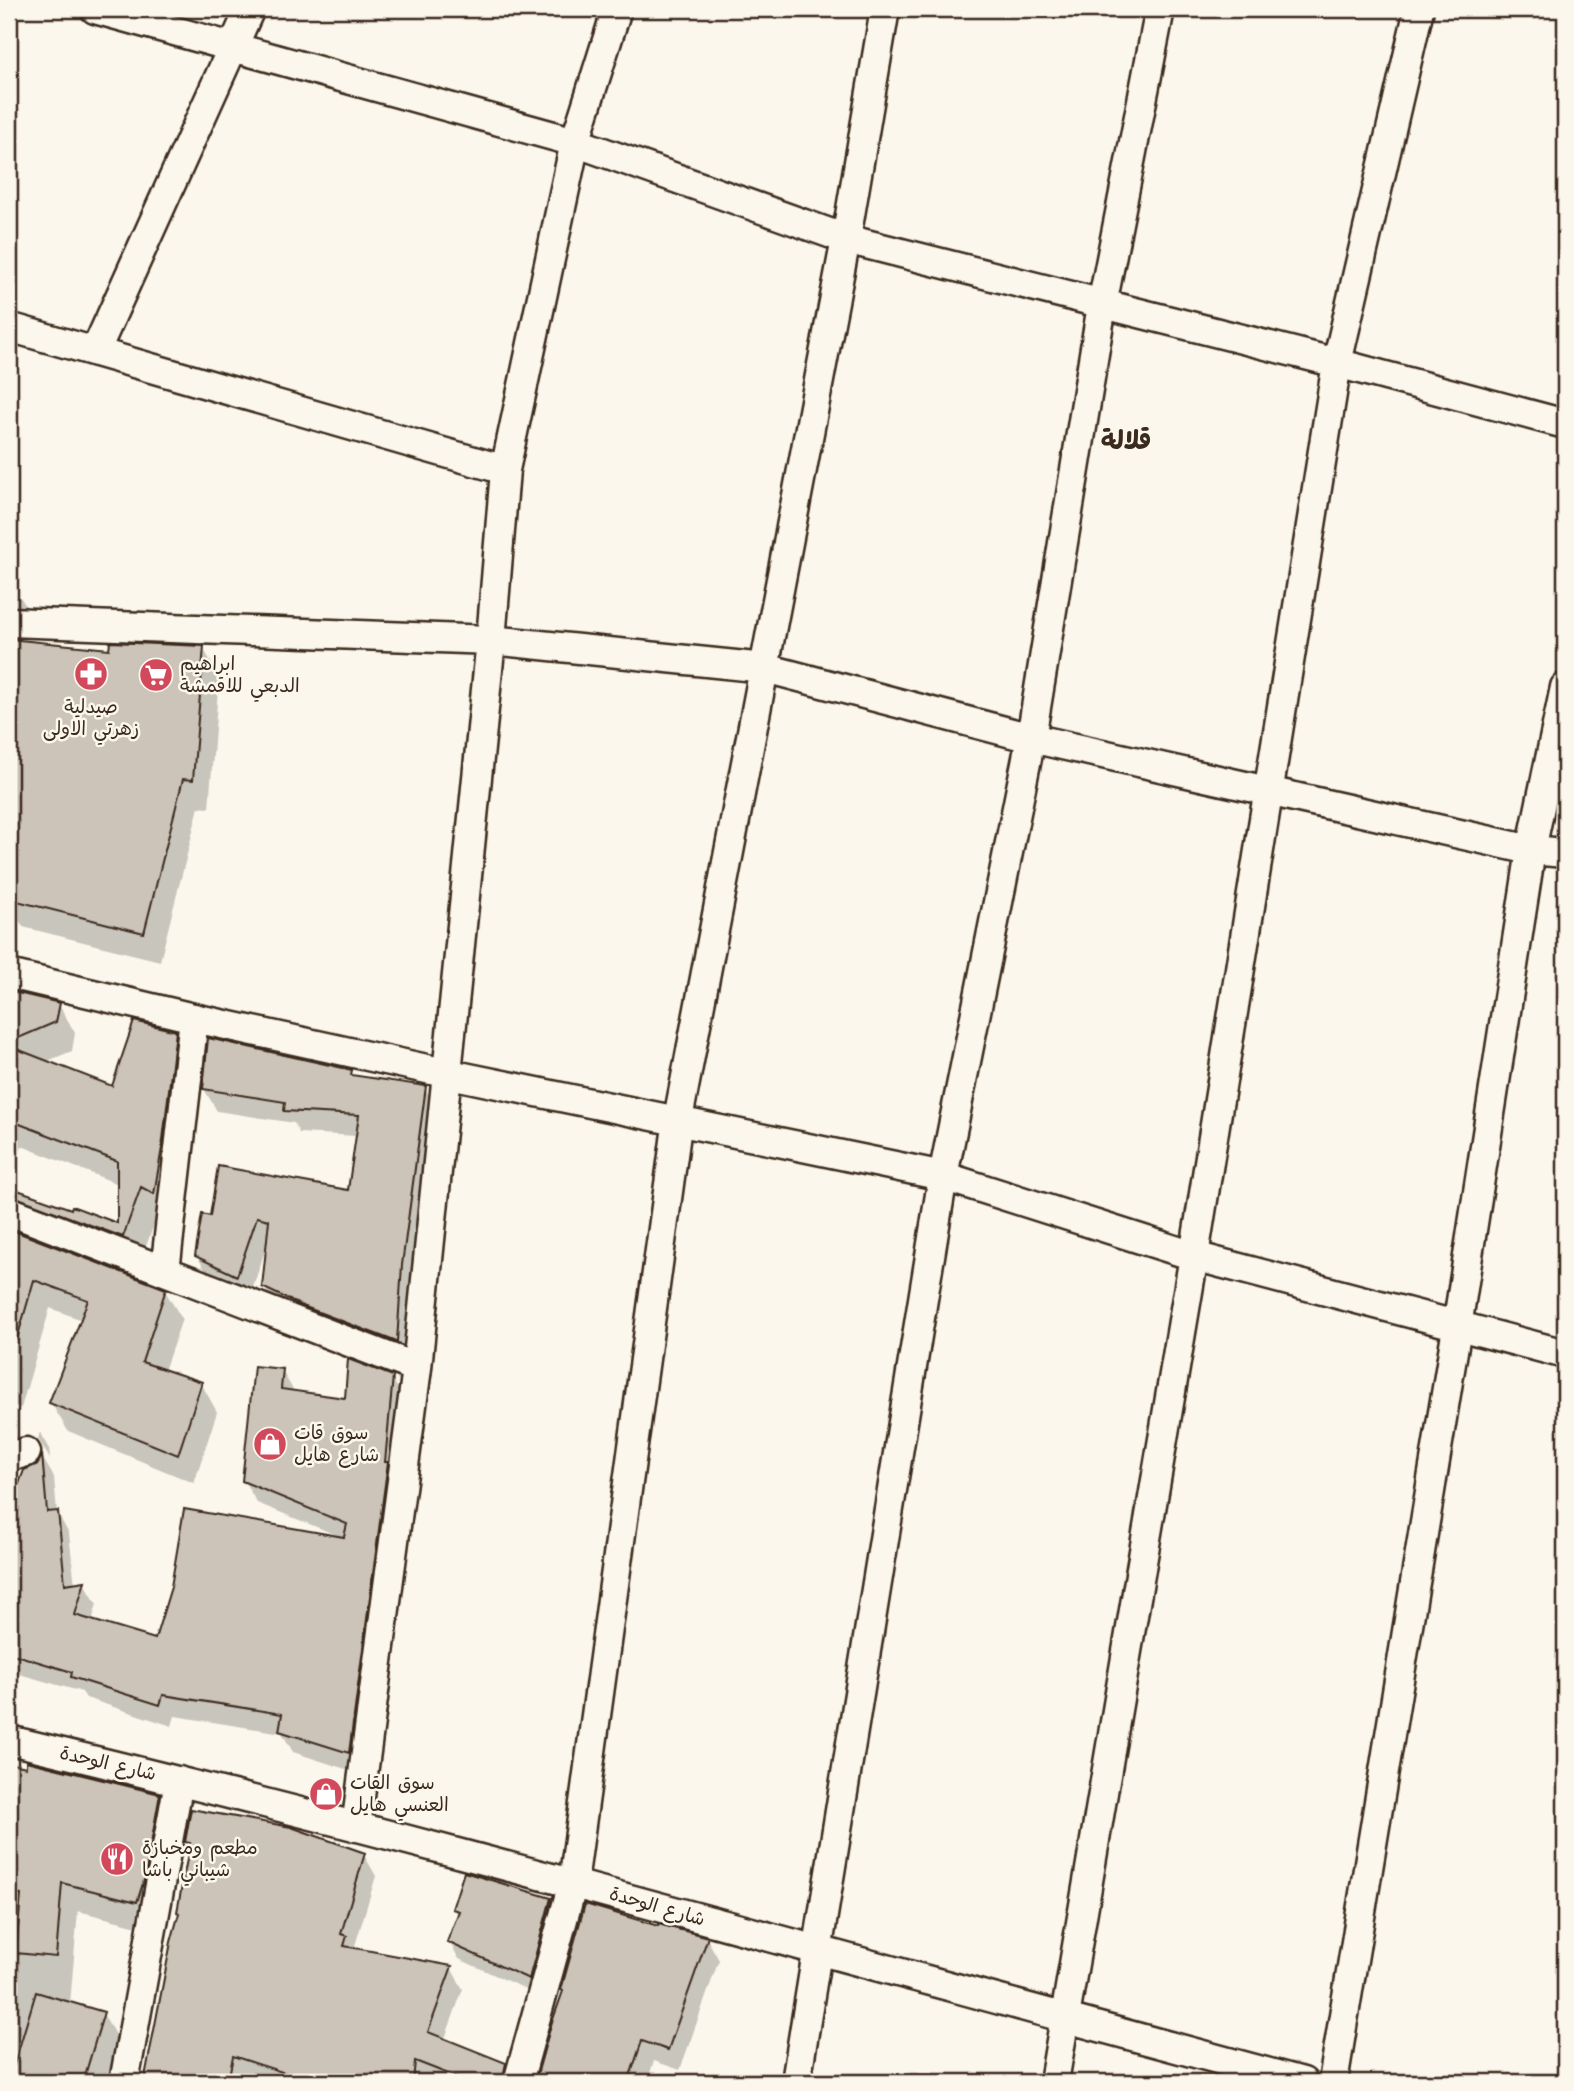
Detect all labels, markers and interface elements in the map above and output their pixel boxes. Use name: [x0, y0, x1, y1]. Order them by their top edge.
district label: قلالة: [1101, 423, 1151, 459]
place label: ابراهيم الدبعي للاقمشة: [180, 651, 300, 702]
pharmacy icon: صيدلية زهرتي الاولى: [72, 655, 110, 693]
supermarket icon: ابراهيم الدبعي للاقمشة: [137, 656, 175, 694]
place label: صيدلية زهرتي الاولى: [43, 694, 139, 745]
place label: سوق قات شارع هايل: [294, 1420, 379, 1469]
shop icon: سوق قات شارع هايل: [251, 1425, 289, 1463]
street label: شارع الوحدة: [57, 1740, 159, 1788]
place label: سوق القات العنسي هايل: [350, 1770, 449, 1821]
shop icon: سوق القات العنسي هايل: [307, 1775, 345, 1813]
place label: مطعم ومخبازة شيباني باشا: [142, 1835, 258, 1886]
restaurant icon: مطعم ومخبازة شيباني باشا: [98, 1840, 136, 1878]
street label: شارع الوحدة: [606, 1880, 708, 1934]

